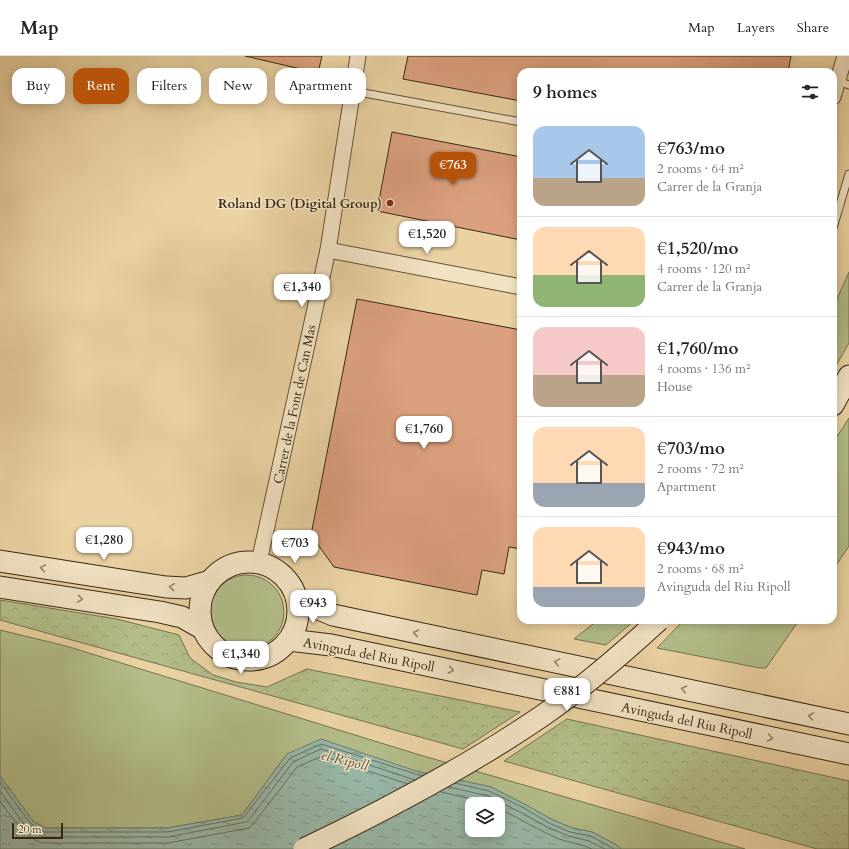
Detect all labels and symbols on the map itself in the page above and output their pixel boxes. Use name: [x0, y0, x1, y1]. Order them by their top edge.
pin: €763: [429, 152, 477, 186]
place label: Roland DG (Digital Group): [218, 195, 382, 213]
marker: Roland DG (Digital Group): [385, 198, 395, 208]
pin: €1,520: [394, 221, 460, 255]
pin: €1,340: [269, 274, 335, 308]
street label: Carrer de la Font de Can Mas: [269, 323, 321, 485]
pin: €1,760: [391, 416, 457, 450]
pin: €1,280: [71, 527, 137, 561]
pin: €703: [271, 530, 319, 564]
one-way arrow: [40, 564, 46, 573]
one-way arrow: [169, 583, 175, 592]
pin: €943: [289, 590, 337, 624]
one-way arrow: [77, 594, 83, 603]
one-way arrow: [412, 629, 419, 637]
street label: Avinguda del Riu Ripoll: [302, 633, 437, 677]
pin: €1,340: [208, 641, 274, 675]
one-way arrow: [553, 659, 560, 667]
one-way arrow: [448, 666, 454, 674]
pin: €881: [543, 678, 591, 712]
one-way arrow: [681, 686, 687, 694]
street label: Avinguda del Riu Ripoll: [620, 698, 755, 744]
one-way arrow: [808, 713, 814, 721]
one-way arrow: [767, 733, 773, 741]
water label: el Ripoll: [319, 745, 372, 776]
scale bar: [12, 821, 63, 840]

